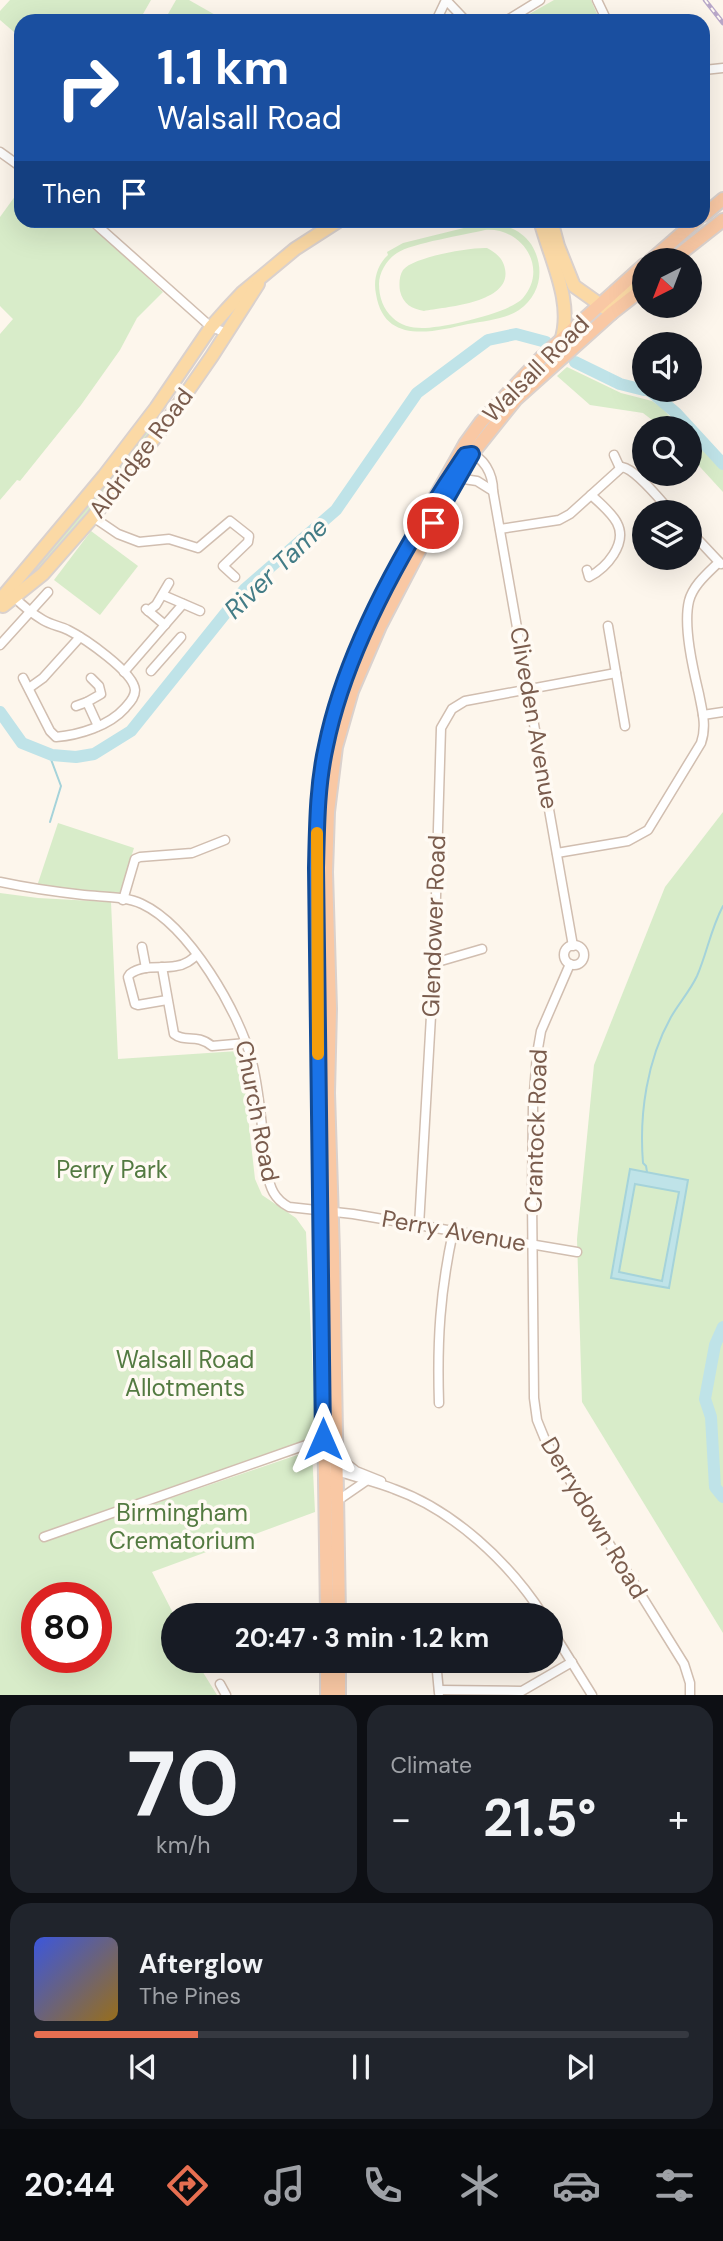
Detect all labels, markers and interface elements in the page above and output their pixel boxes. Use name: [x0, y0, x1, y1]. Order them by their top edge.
text: 1.1 km: [157, 35, 289, 99]
icon: right: [42, 42, 133, 133]
text: Walsall Road: [157, 97, 342, 139]
icon: arrive: [115, 175, 153, 213]
text: Then: [42, 177, 101, 211]
north arrow: [632, 248, 702, 318]
map controls: [632, 248, 702, 570]
street label: Walsall Road: [476, 309, 596, 429]
button: sound: [632, 332, 702, 402]
street label: Aldridge Road: [82, 382, 200, 524]
button: search: [632, 416, 702, 486]
pin: [403, 493, 463, 553]
button: layers: [632, 500, 702, 570]
icon: arrive: [414, 504, 452, 542]
water label: River Tame: [217, 510, 335, 626]
street label: Cliveden Avenue: [503, 624, 566, 811]
street label: Glendower Road: [415, 834, 452, 1018]
street label: Church Road: [229, 1038, 286, 1184]
street label: Crantock Road: [517, 1048, 554, 1214]
park label: Perry Park: [56, 1154, 168, 1185]
street label: Perry Avenue: [380, 1203, 529, 1258]
park label: Walsall Road Allotments: [116, 1344, 254, 1403]
position arrow: [286, 1402, 360, 1476]
street label: Derrydown Road: [534, 1431, 655, 1604]
park label: Birmingham Crematorium: [109, 1497, 255, 1556]
speed limit sign: 80: [21, 1582, 112, 1673]
text: 20:47 · 3 min · 1.2 km: [235, 1621, 489, 1655]
text: 70: [127, 1725, 239, 1843]
text: Climate: [391, 1750, 472, 1780]
text: 21.5°: [483, 1784, 596, 1852]
text: −: [391, 1794, 411, 1844]
text: +: [668, 1794, 689, 1844]
text: km/h: [156, 1830, 210, 1860]
text: Afterglow: [139, 1947, 263, 1981]
text: The Pines: [139, 1981, 241, 2011]
icon: previous: [124, 2048, 162, 2086]
icon: pause: [342, 2048, 380, 2086]
icon: next: [561, 2048, 599, 2086]
icon: directions: [163, 2161, 212, 2210]
icon: music: [260, 2161, 309, 2210]
icon: phone: [358, 2161, 407, 2210]
icon: climate: [455, 2161, 504, 2210]
icon: car: [552, 2161, 601, 2210]
icon: filters: [650, 2161, 699, 2210]
text: 20:44: [24, 2164, 115, 2206]

